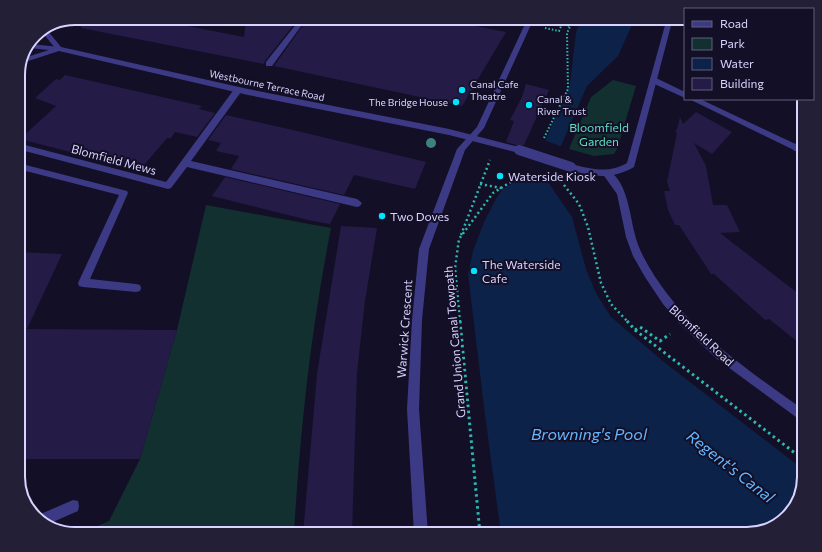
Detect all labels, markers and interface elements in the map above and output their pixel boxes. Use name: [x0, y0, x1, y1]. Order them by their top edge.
legend: [684, 8, 814, 100]
text: Road: [720, 16, 748, 30]
text: Park: [720, 36, 746, 50]
text: Water: [720, 56, 754, 70]
street label: Westbourne Terrace Road: [208, 67, 326, 103]
text: Building: [720, 76, 764, 90]
place label: Canal Cafe Theatre: [470, 78, 519, 102]
marker: Canal Cafe Theatre: [457, 85, 467, 95]
place label: Canal & River Trust: [537, 93, 586, 117]
place label: The Bridge House: [368, 96, 448, 108]
marker: The Bridge House: [451, 97, 461, 107]
marker: Canal & River Trust: [524, 100, 534, 110]
park label: Bloomfield Garden: [569, 120, 629, 148]
street label: Blomfield Mews: [70, 141, 158, 177]
place label: Waterside Kiosk: [508, 169, 596, 183]
marker: Waterside Kiosk: [495, 171, 505, 181]
place label: Two Doves: [390, 209, 449, 223]
marker: Two Doves: [377, 211, 387, 221]
place label: The Waterside Cafe: [482, 257, 561, 285]
street label: Grand Union Canal Towpath: [440, 265, 468, 419]
marker: The Waterside Cafe: [469, 266, 479, 276]
street label: Warwick Crescent: [394, 279, 414, 379]
street label: Blomfield Road: [667, 302, 737, 368]
water label: Browning's Pool: [531, 424, 648, 443]
water label: Regent's Canal: [683, 426, 779, 507]

